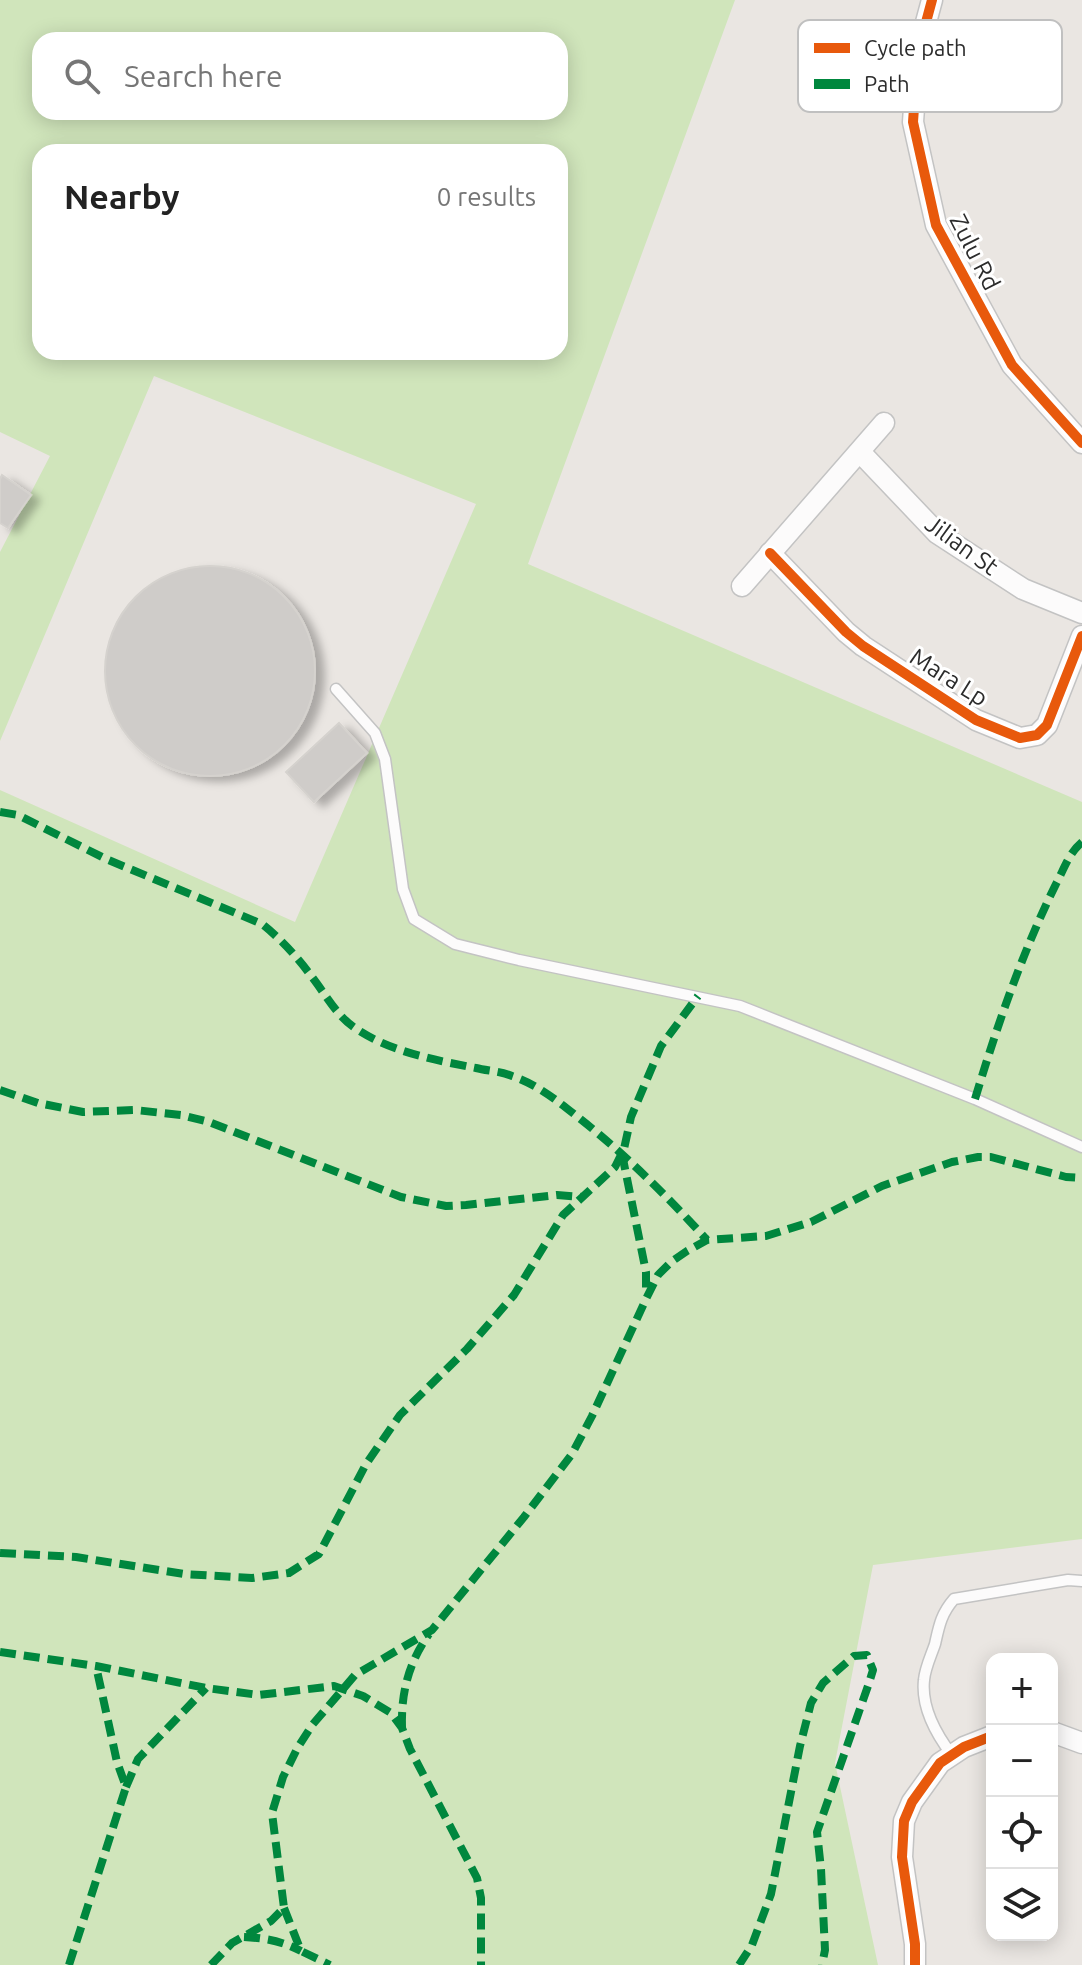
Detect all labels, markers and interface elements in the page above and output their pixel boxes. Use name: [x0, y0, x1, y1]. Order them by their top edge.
legend: [798, 20, 1062, 112]
search box: [32, 32, 568, 120]
text: Cycle path: [864, 35, 967, 60]
icon: search: [60, 54, 104, 98]
text: Search here: [124, 59, 283, 93]
text: Path: [864, 71, 909, 96]
text: Nearby: [64, 177, 179, 215]
text: 0 results: [437, 182, 536, 211]
street label: Zulu Rd: [944, 210, 1006, 294]
street label: Jilian St: [920, 510, 1004, 581]
street label: Mara Lp: [905, 643, 993, 711]
map controls: [986, 1653, 1058, 1941]
button: +: [986, 1653, 1058, 1725]
button: −: [986, 1725, 1058, 1797]
button: locate: [986, 1797, 1058, 1869]
button: layers: [986, 1869, 1058, 1941]

